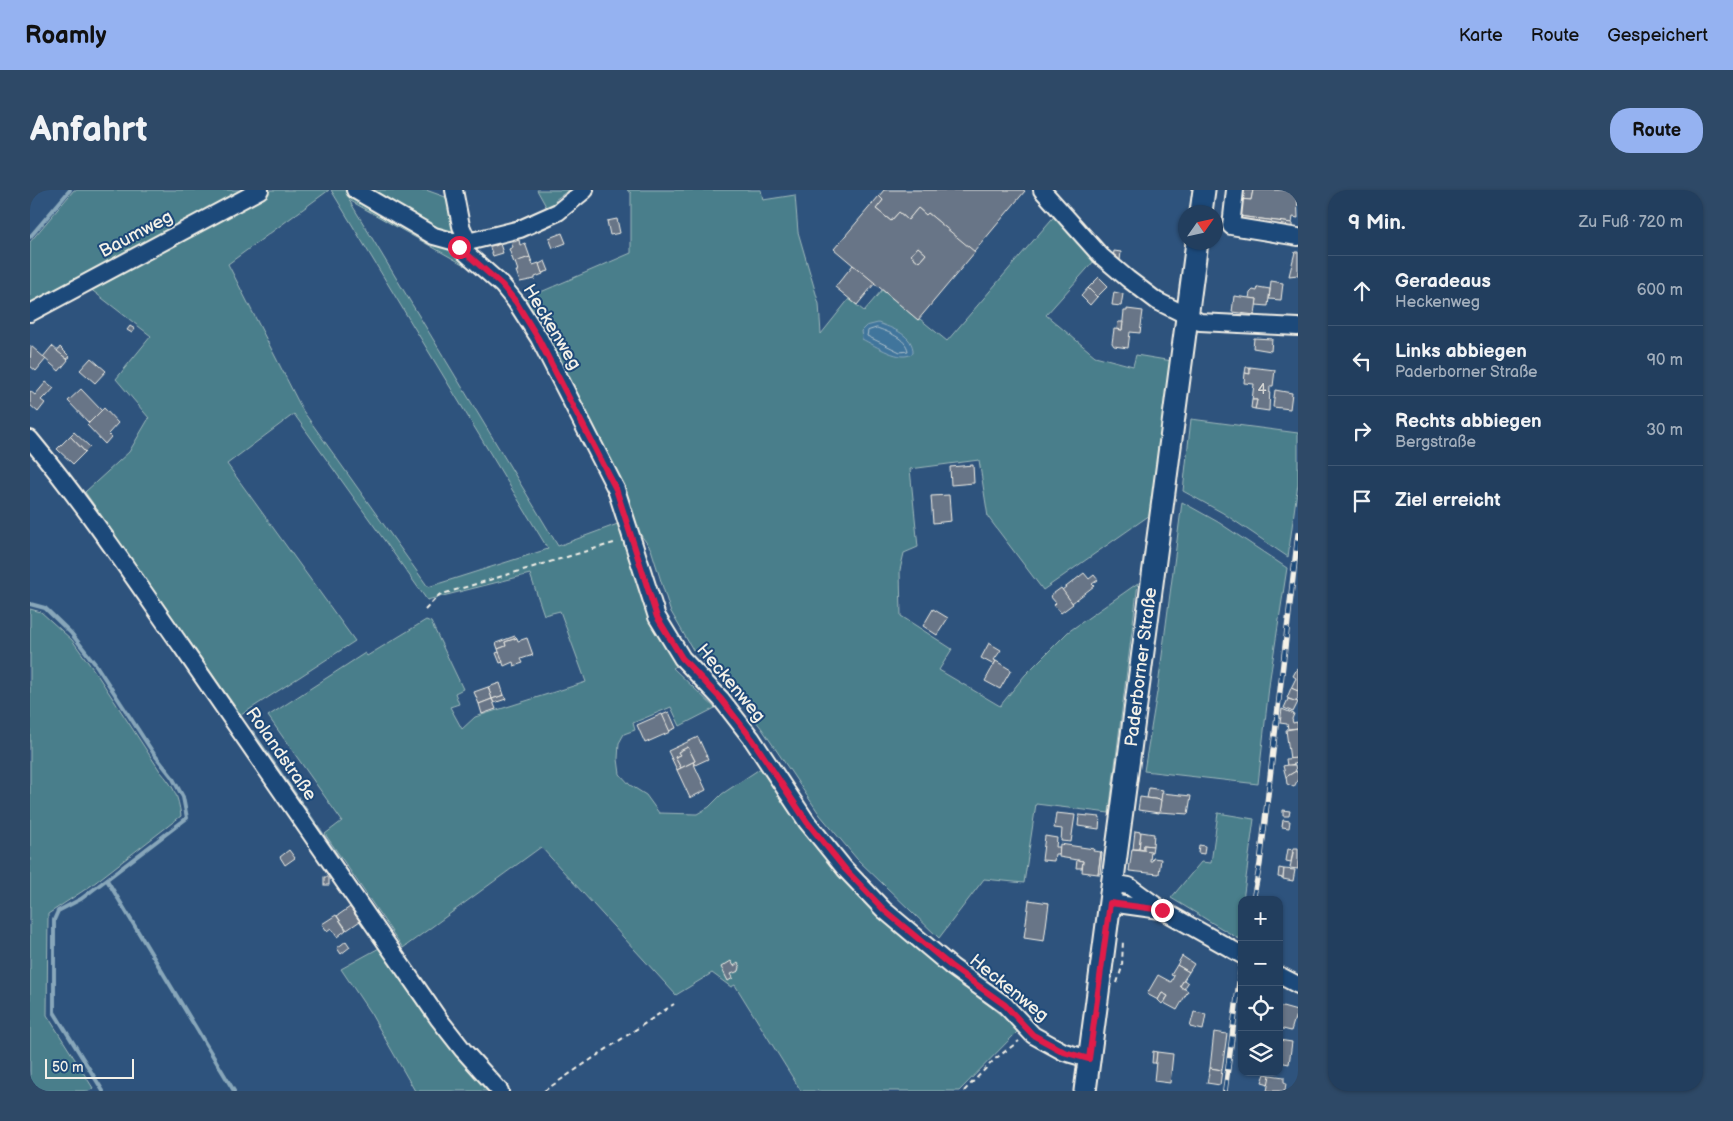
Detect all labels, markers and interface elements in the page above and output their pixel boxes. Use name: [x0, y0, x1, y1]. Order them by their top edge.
text: Roamly: [25, 21, 106, 50]
text: Karte: [1459, 25, 1503, 46]
text: Route: [1531, 25, 1579, 46]
text: Gespeichert: [1607, 25, 1708, 46]
button: Route: [1610, 108, 1703, 153]
text: Anfahrt: [30, 109, 148, 152]
north arrow: [1178, 205, 1223, 250]
street label: Baumweg: [96, 206, 176, 262]
text: 9 Min.: [1348, 210, 1406, 235]
text: Zu Fuß · 720 m: [1579, 213, 1683, 232]
route start: [448, 236, 471, 259]
text: Geradeaus: [1395, 270, 1491, 293]
icon: ahead: [1348, 277, 1376, 305]
street label: Heckenweg: [518, 281, 586, 373]
text: 600 m: [1637, 281, 1683, 300]
text: Heckenweg: [1395, 293, 1480, 312]
text: Links abbiegen: [1395, 340, 1527, 363]
icon: left: [1348, 347, 1376, 375]
text: 90 m: [1647, 351, 1683, 370]
text: Paderborner Straße: [1395, 363, 1538, 382]
house number: 4: [1257, 380, 1267, 399]
text: Rechts abbiegen: [1395, 410, 1542, 433]
icon: right: [1348, 417, 1376, 445]
text: 30 m: [1646, 421, 1683, 440]
text: Bergstraße: [1395, 433, 1476, 452]
icon: arrive: [1348, 487, 1376, 515]
text: Ziel erreicht: [1395, 489, 1501, 512]
street label: Paderborner Straße: [1121, 586, 1161, 748]
street label: Heckenweg: [692, 640, 770, 726]
street label: Rolandstraße: [241, 703, 321, 805]
map controls: [1238, 896, 1283, 1076]
button: +: [1238, 896, 1283, 941]
route end: [1151, 899, 1174, 922]
button: −: [1238, 941, 1283, 986]
street label: Heckenweg: [965, 950, 1053, 1026]
button: locate: [1238, 986, 1283, 1031]
button: layers: [1238, 1031, 1283, 1076]
scale bar: [45, 1056, 134, 1079]
text: 50 m: [52, 1059, 84, 1076]

